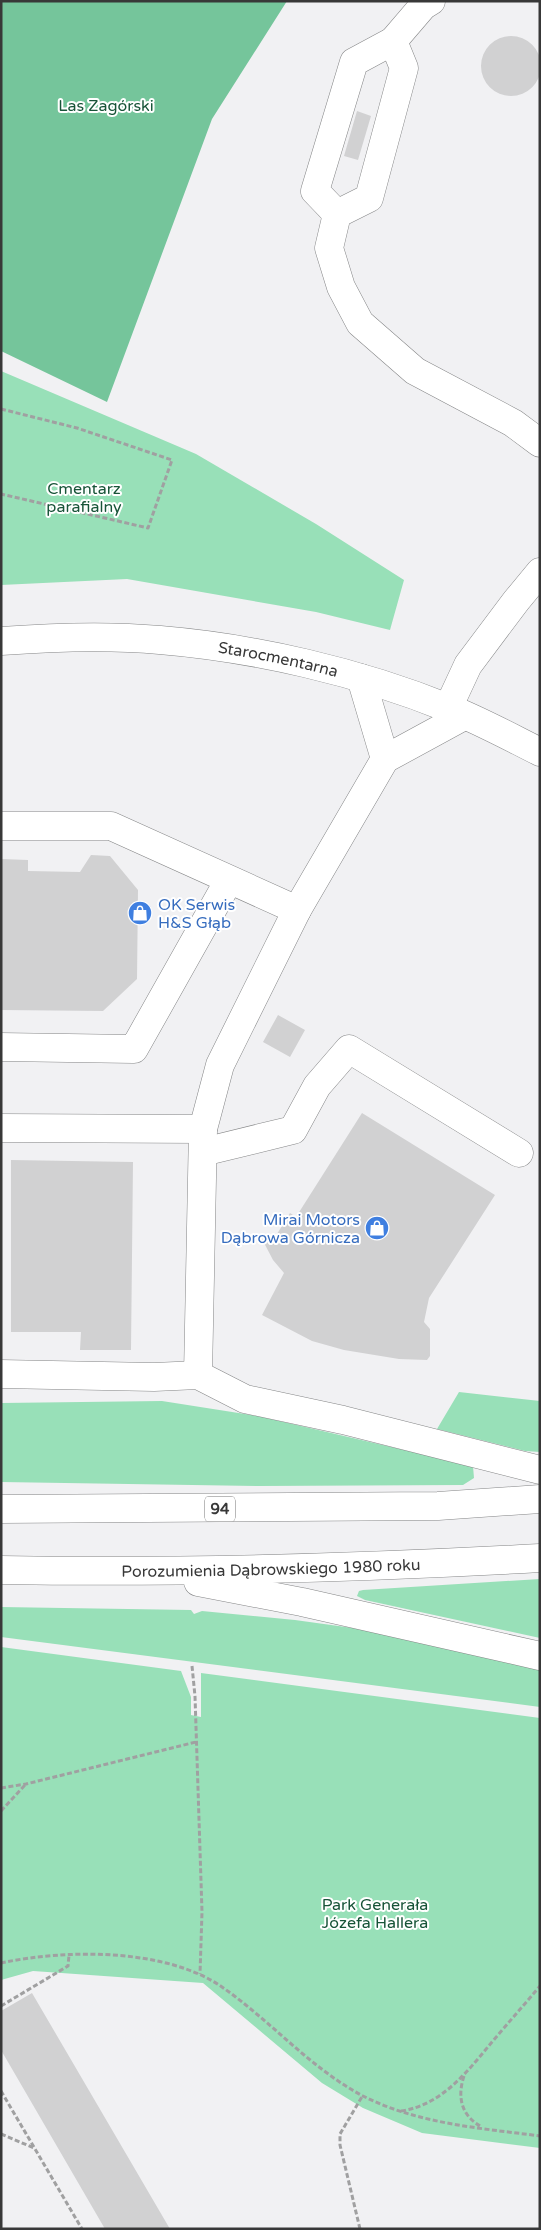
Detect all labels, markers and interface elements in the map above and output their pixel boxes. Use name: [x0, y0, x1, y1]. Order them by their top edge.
park label: Las Zagórski: [58, 96, 154, 116]
park label: Cmentarz parafialny: [46, 479, 122, 517]
street label: Starocmentarna: [217, 638, 340, 682]
place label: OK Serwis H&S Głąb: [158, 895, 235, 933]
shop icon: OK Serwis H&S Głąb: [127, 900, 153, 926]
place label: Mirai Motors Dąbrowa Górnicza: [221, 1210, 360, 1248]
shop icon: Mirai Motors Dąbrowa Górnicza: [364, 1215, 390, 1241]
road number: 94: [205, 1496, 235, 1522]
street label: Porozumienia Dąbrowskiego 1980 roku: [121, 1555, 421, 1582]
park label: Park Generała Józefa Hallera: [322, 1895, 428, 1933]

